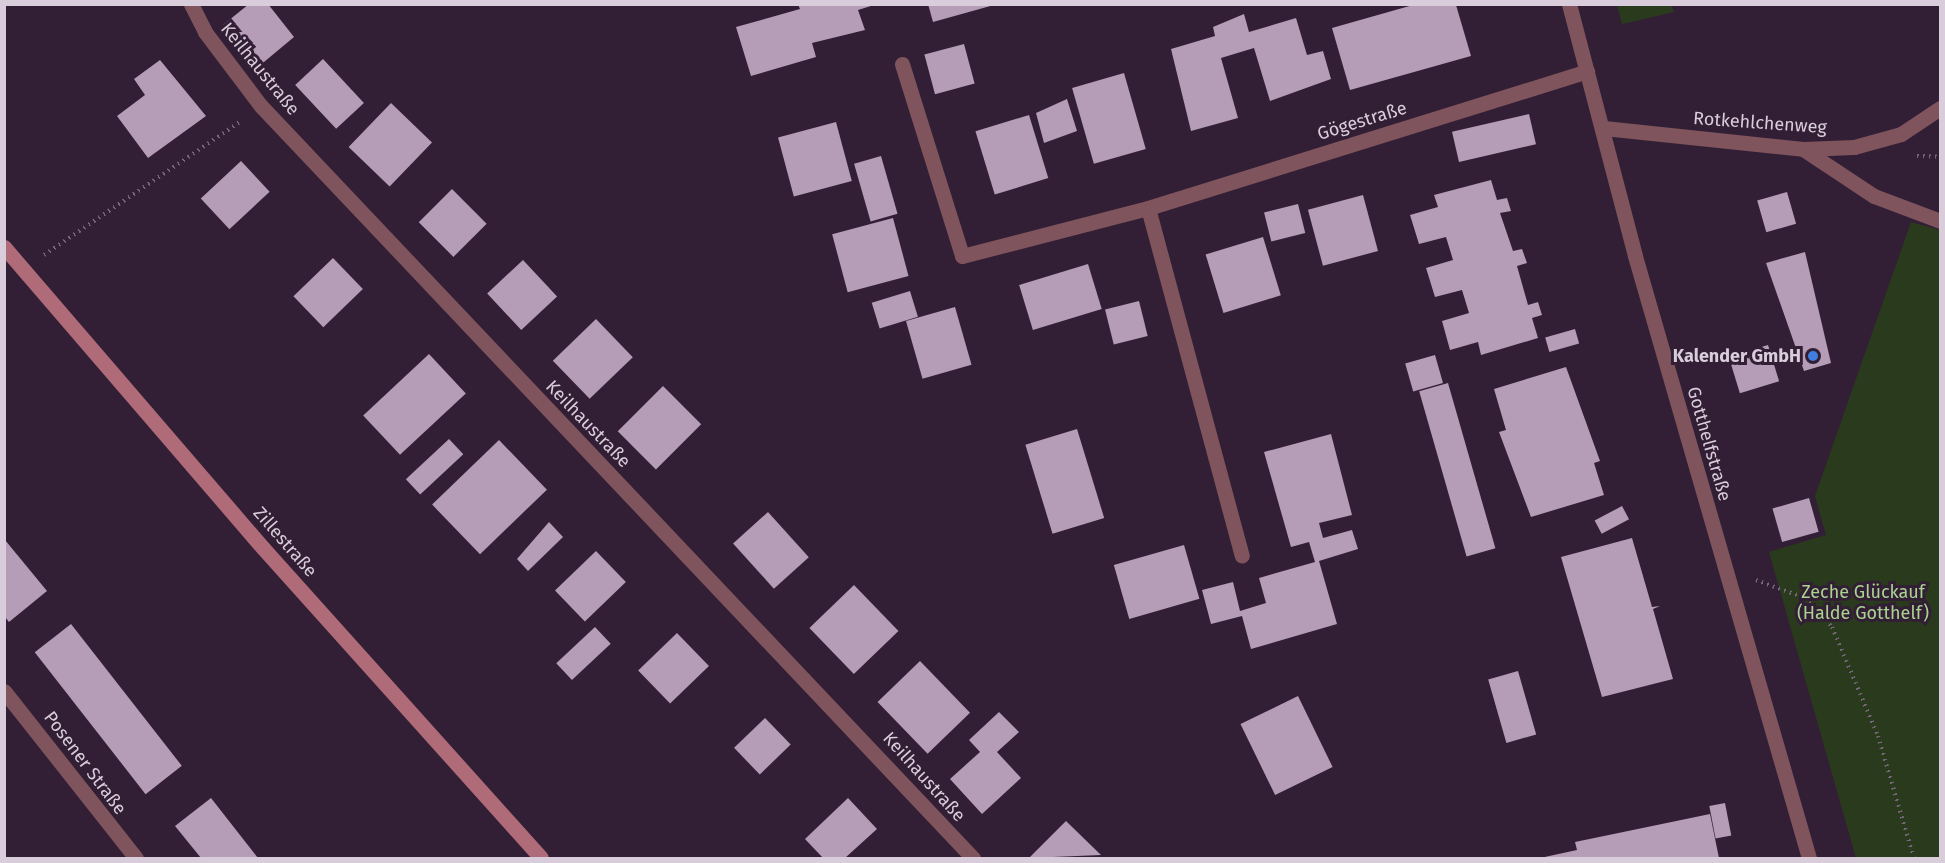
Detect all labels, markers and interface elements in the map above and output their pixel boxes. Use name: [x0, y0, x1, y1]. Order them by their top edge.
street label: Keilhaustraße: [216, 18, 304, 120]
street label: Gögestraße: [1315, 97, 1409, 145]
street label: Rotkehlchenweg: [1693, 108, 1827, 138]
place label: Kalender GmbH: [1673, 345, 1801, 367]
marker: Kalender GmbH: [1806, 349, 1820, 363]
street label: Keilhaustraße: [541, 376, 635, 472]
street label: Gotthelfstraße: [1682, 384, 1736, 504]
street label: Zillestraße: [249, 502, 321, 582]
park label: Zeche Glückauf (Halde Gotthelf): [1797, 582, 1929, 624]
street label: Posener Straße: [39, 707, 131, 819]
street label: Keilhaustraße: [878, 728, 970, 826]

